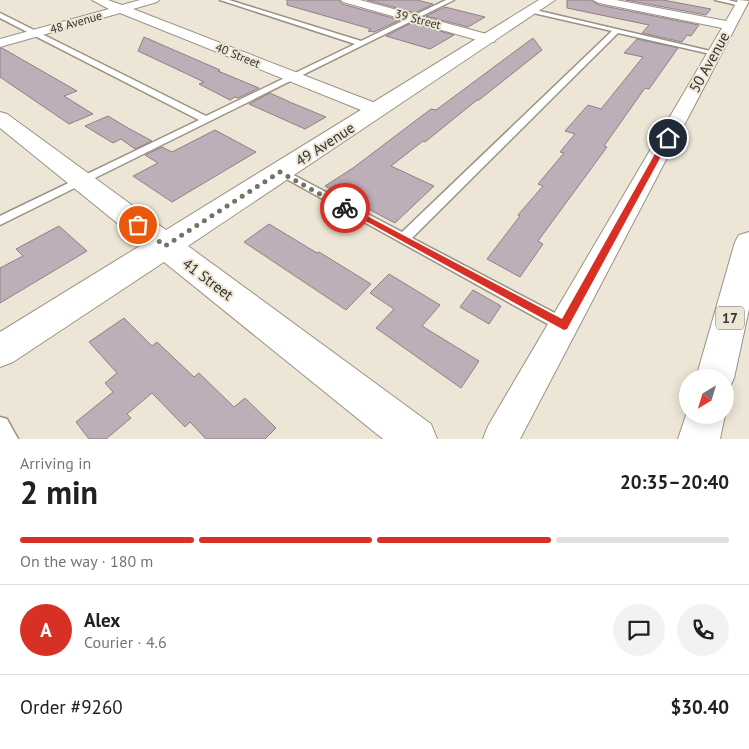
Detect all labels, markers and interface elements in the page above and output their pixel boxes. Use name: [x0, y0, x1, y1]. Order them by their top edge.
street label: 39 Street: [393, 6, 443, 32]
street label: 48 Avenue: [48, 7, 104, 37]
street label: 50 Avenue: [685, 28, 733, 96]
street label: 40 Street: [213, 39, 263, 71]
pin: [647, 117, 689, 159]
street label: 49 Avenue: [292, 118, 358, 170]
icon: home: [654, 124, 682, 152]
courier: [320, 183, 370, 233]
icon: bike: [331, 194, 359, 222]
pin: [117, 204, 159, 246]
icon: bag: [124, 211, 152, 239]
street label: 41 Street: [179, 254, 237, 304]
road number: 17: [716, 306, 744, 330]
north arrow: [679, 369, 734, 424]
map controls: [679, 369, 734, 424]
text: Arriving in: [20, 453, 91, 473]
text: 20:35–20:40: [620, 470, 729, 494]
text: 2 min: [20, 471, 98, 513]
text: On the way · 180 m: [20, 551, 153, 571]
button: chat: [613, 604, 665, 656]
button: phone: [677, 604, 729, 656]
text: Alex: [84, 608, 120, 632]
text: A: [40, 618, 52, 642]
text: Courier · 4.6: [84, 632, 167, 652]
text: Order #9260: [20, 695, 123, 719]
text: $30.40: [670, 695, 729, 719]

